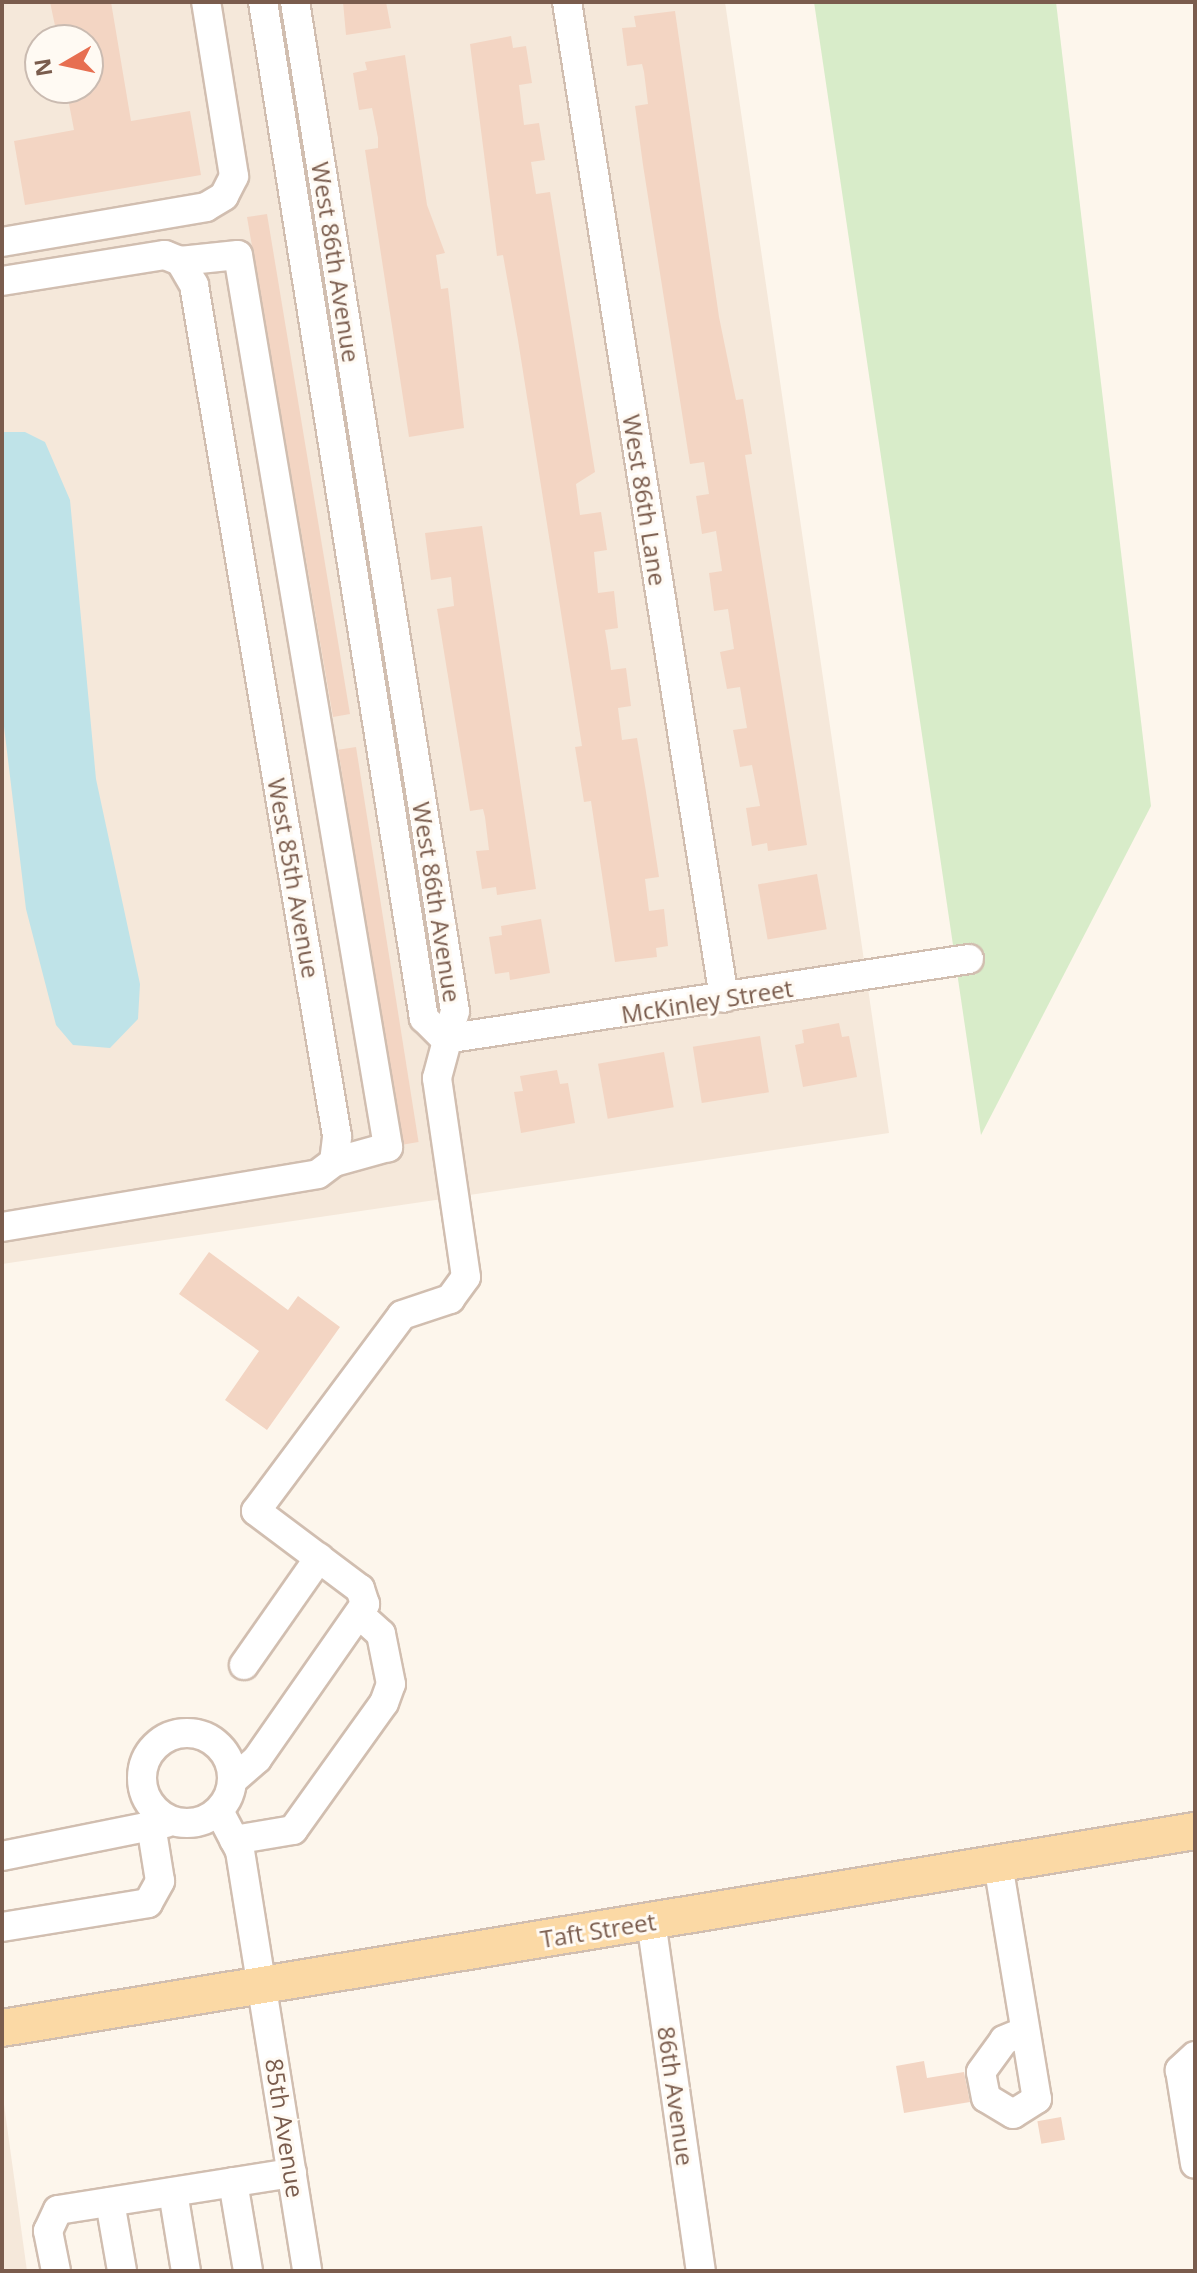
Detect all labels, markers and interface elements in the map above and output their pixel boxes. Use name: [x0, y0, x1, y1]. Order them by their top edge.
north arrow: [24, 24, 104, 104]
text: N: [26, 56, 58, 79]
street label: West 86th Avenue: [306, 160, 366, 364]
street label: West 86th Lane: [617, 412, 673, 588]
street label: West 85th Avenue: [262, 776, 326, 980]
street label: West 86th Avenue: [407, 800, 467, 1004]
street label: McKinley Street: [619, 973, 795, 1029]
street label: Taft Street: [538, 1907, 658, 1953]
street label: 86th Avenue: [652, 2024, 700, 2168]
street label: 85th Avenue: [260, 2056, 310, 2200]

